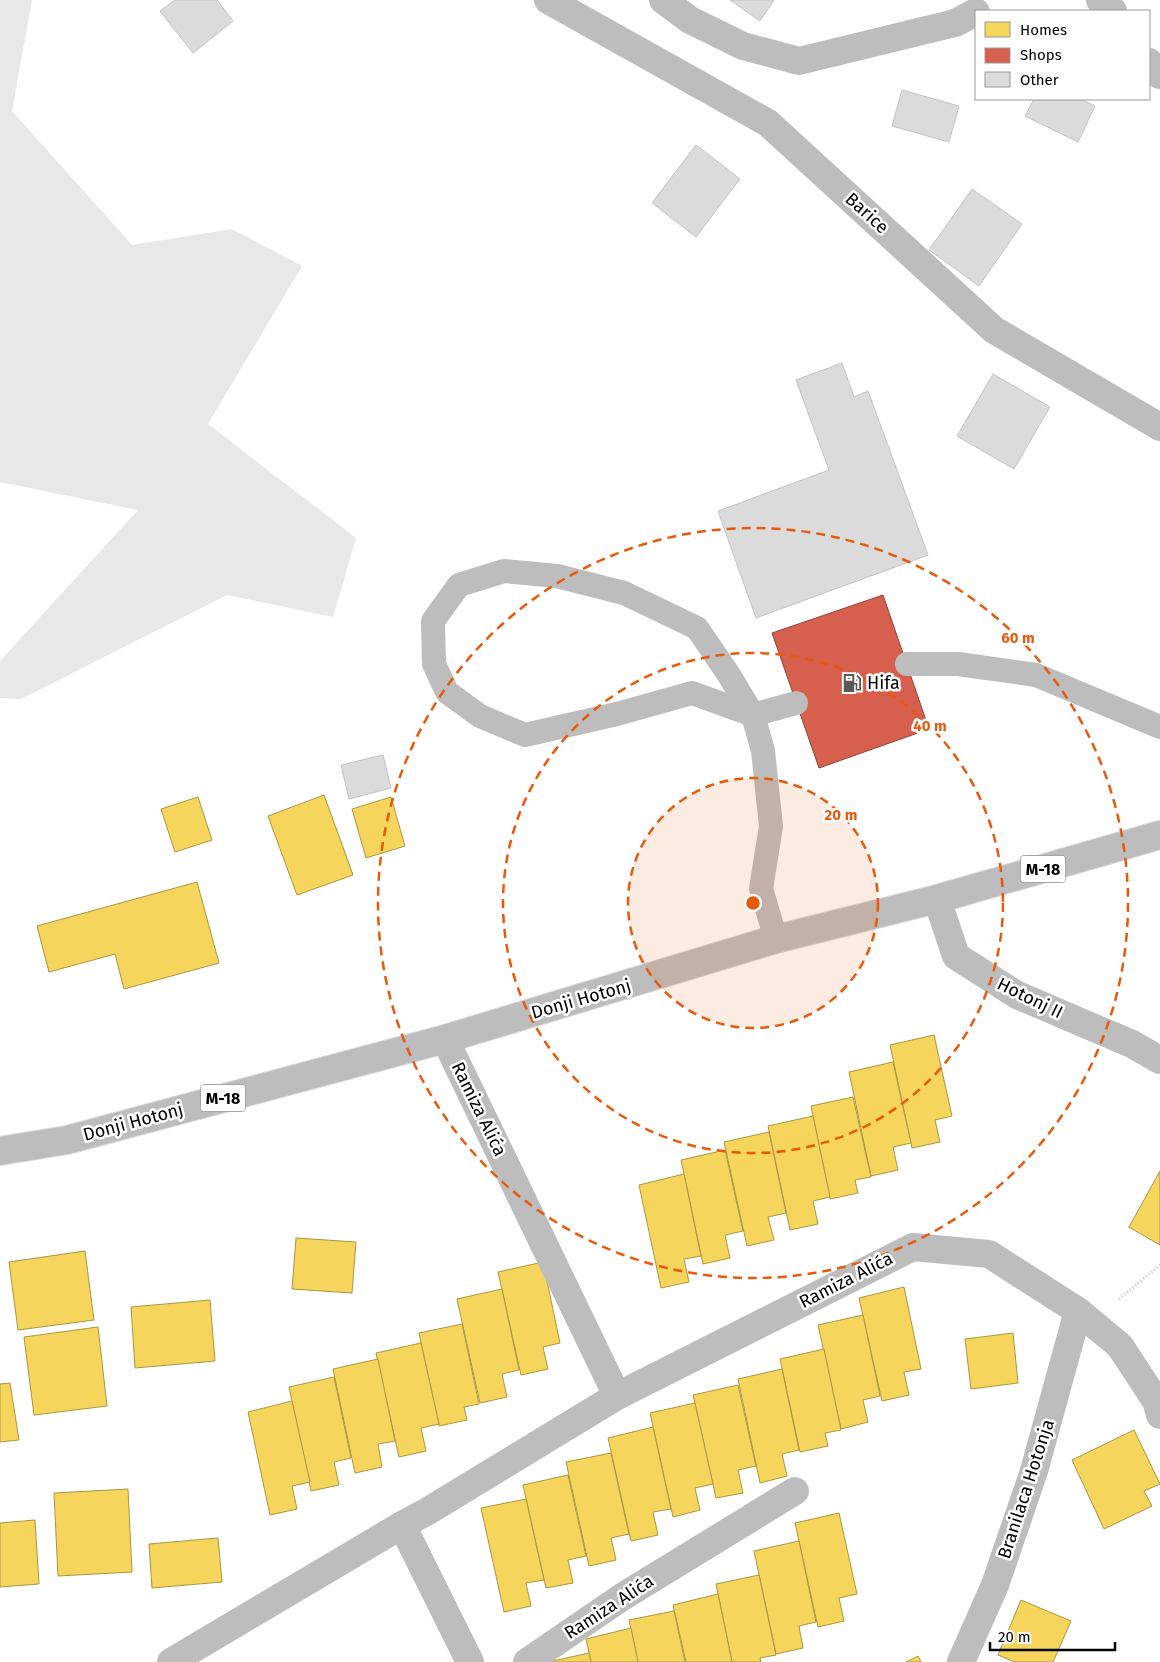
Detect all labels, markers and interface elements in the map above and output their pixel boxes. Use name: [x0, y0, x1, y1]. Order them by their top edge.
legend: [975, 10, 1150, 100]
text: Homes: [1020, 21, 1067, 39]
text: Shops: [1020, 46, 1062, 64]
text: Other: [1020, 71, 1059, 89]
street label: Barice: [841, 188, 893, 238]
text: 60 m: [1001, 629, 1035, 647]
fuel station icon: Hifa: [841, 672, 863, 694]
place label: Hifa: [867, 672, 900, 694]
text: 40 m: [913, 717, 947, 735]
text: 20 m: [825, 806, 857, 824]
road number: M-18: [1020, 856, 1066, 882]
centre of rings: [744, 894, 762, 912]
street label: Hotonj II: [994, 973, 1066, 1023]
street label: Donji Hotonj: [529, 974, 633, 1024]
street label: Ramiza Alića: [447, 1058, 511, 1160]
road number: M-18: [200, 1084, 246, 1112]
street label: Donji Hotonj: [81, 1098, 185, 1146]
street label: Ramiza Alića: [796, 1247, 896, 1313]
street label: Branilaca Hotonja: [993, 1416, 1059, 1562]
street label: Ramiza Alića: [560, 1570, 658, 1644]
scale bar: [990, 1620, 1115, 1652]
text: 20 m: [998, 1628, 1031, 1646]

